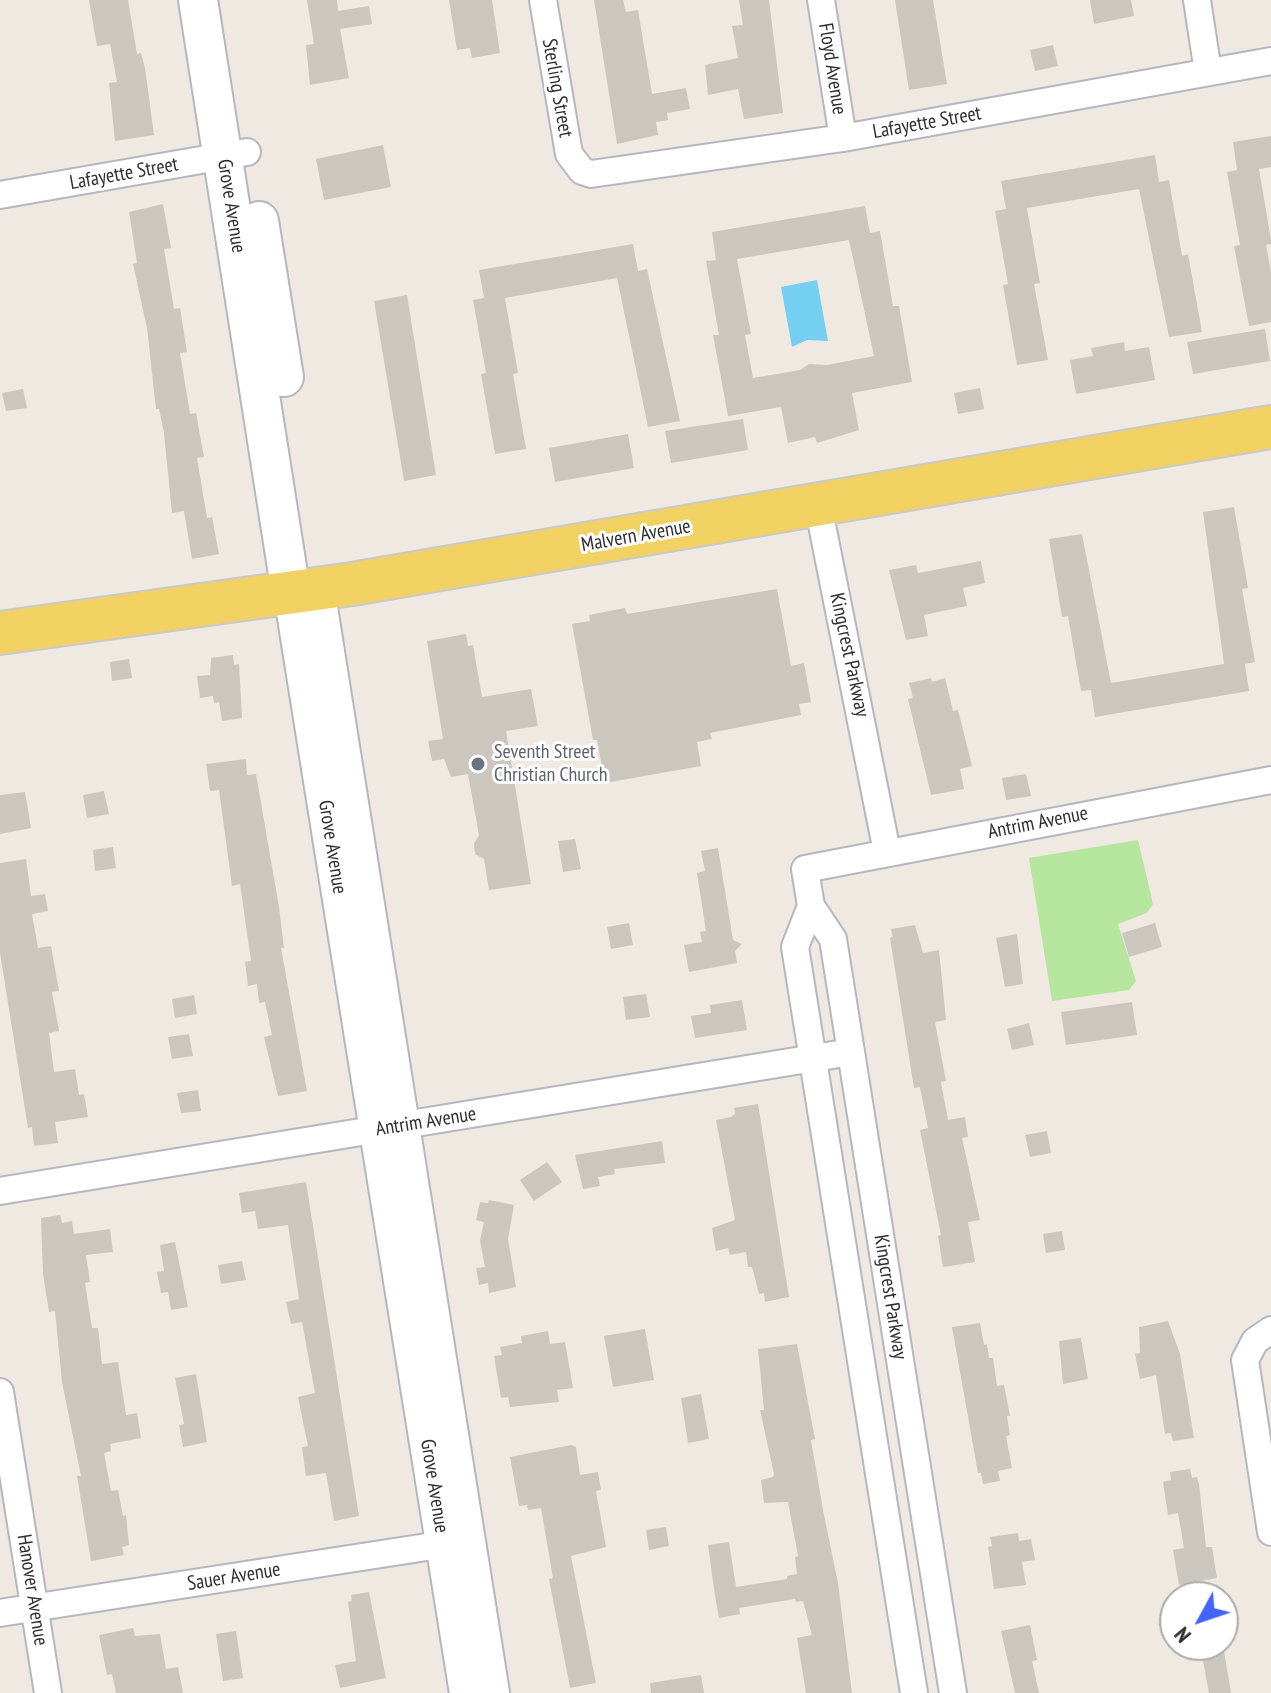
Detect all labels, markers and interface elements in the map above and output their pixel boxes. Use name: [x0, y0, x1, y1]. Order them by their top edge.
street label: Floyd Avenue: [813, 22, 851, 116]
street label: Sterling Street: [537, 37, 577, 139]
street label: Lafayette Street: [871, 102, 983, 144]
street label: Lafayette Street: [68, 153, 180, 195]
street label: Grove Avenue: [212, 157, 250, 255]
street label: Malvern Avenue: [580, 515, 692, 557]
street label: Kingcrest Parkway: [824, 591, 874, 719]
place label: Seventh Street Christian Church: [494, 740, 607, 787]
marker: Seventh Street Christian Church: [469, 755, 487, 773]
street label: Grove Avenue: [313, 798, 351, 896]
street label: Antrim Avenue: [986, 802, 1090, 844]
street label: Antrim Avenue: [374, 1102, 478, 1142]
street label: Kingcrest Parkway: [868, 1233, 912, 1361]
street label: Grove Avenue: [415, 1437, 453, 1535]
street label: Hanover Avenue: [11, 1533, 53, 1647]
street label: Sauer Avenue: [186, 1558, 282, 1596]
north arrow: [1159, 1581, 1239, 1661]
text: N: [1168, 1622, 1197, 1649]

